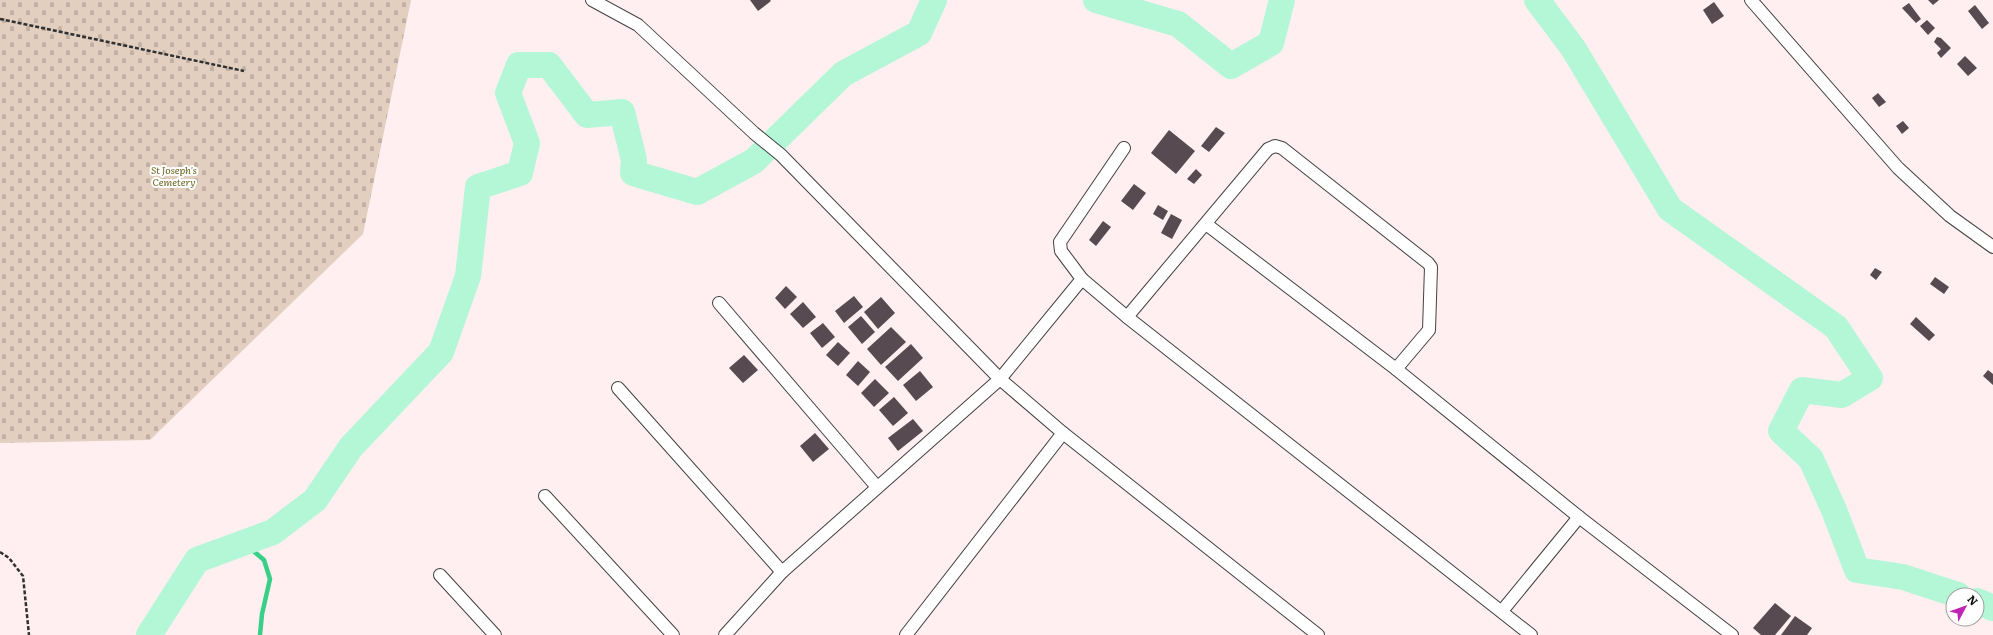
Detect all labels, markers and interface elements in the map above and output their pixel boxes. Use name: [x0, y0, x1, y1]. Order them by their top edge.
park label: St Joseph's Cemetery: [151, 162, 197, 189]
north arrow: [1945, 587, 1985, 627]
text: N: [1964, 591, 1982, 609]

